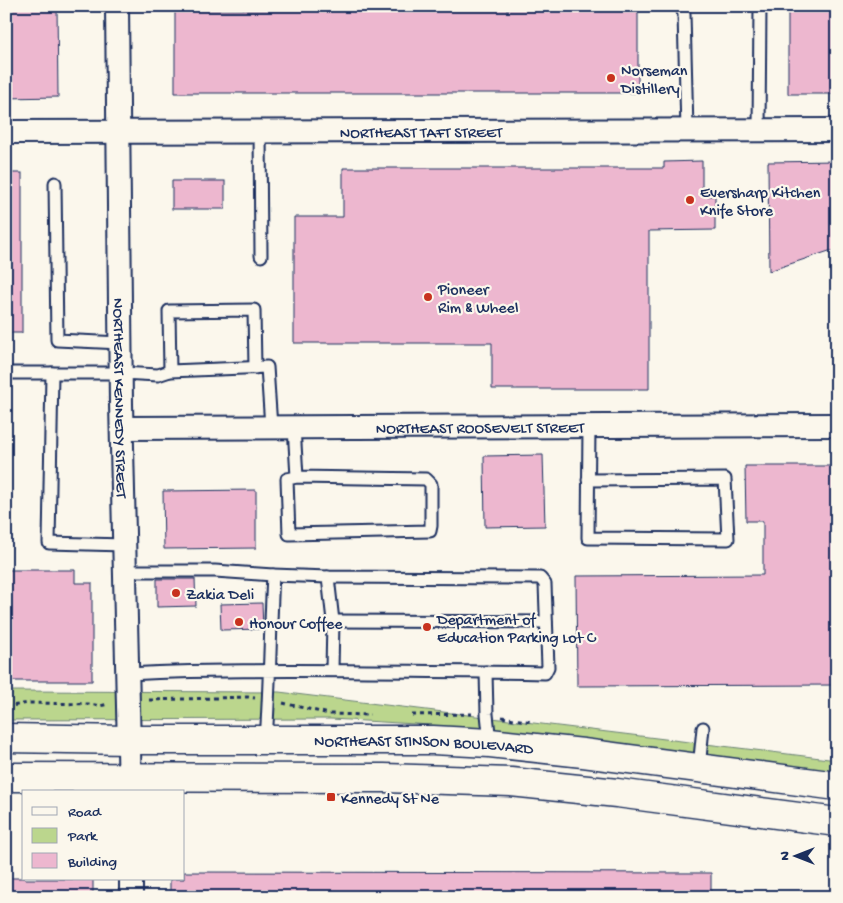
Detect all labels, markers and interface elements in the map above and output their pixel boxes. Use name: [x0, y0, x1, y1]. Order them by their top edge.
place label: Norseman Distillery: [620, 63, 688, 100]
marker: Norseman Distillery: [605, 72, 617, 84]
street label: NORTHEAST TAFT STREET: [340, 125, 503, 144]
place label: Eversharp Kitchen Knife Store: [700, 185, 821, 222]
marker: Eversharp Kitchen Knife Store: [684, 194, 696, 206]
place label: Pioneer Rim & Wheel: [437, 282, 518, 319]
marker: Pioneer Rim & Wheel: [422, 291, 434, 303]
street label: NORTHEAST KENNEDY STREET: [107, 298, 129, 499]
street label: NORTHEAST ROOSEVELT STREET: [376, 420, 585, 440]
marker: Zakia Deli: [170, 587, 182, 599]
place label: Zakia Deli: [186, 587, 254, 606]
place label: Department of Education Parking Lot C: [436, 612, 597, 649]
marker: Honour Coffee: [233, 616, 245, 628]
place label: Honour Coffee: [249, 616, 343, 635]
marker: Department of Education Parking Lot C: [421, 621, 433, 633]
street label: NORTHEAST STINSON BOULEVARD: [314, 734, 535, 761]
legend: [22, 790, 185, 880]
marker: Kennedy St Ne: [325, 791, 337, 803]
place label: Kennedy St Ne: [341, 791, 440, 810]
text: Road: [68, 804, 102, 822]
text: Park: [67, 828, 98, 846]
north arrow: [770, 830, 820, 880]
text: N: [777, 851, 794, 861]
text: Building: [67, 854, 117, 872]

